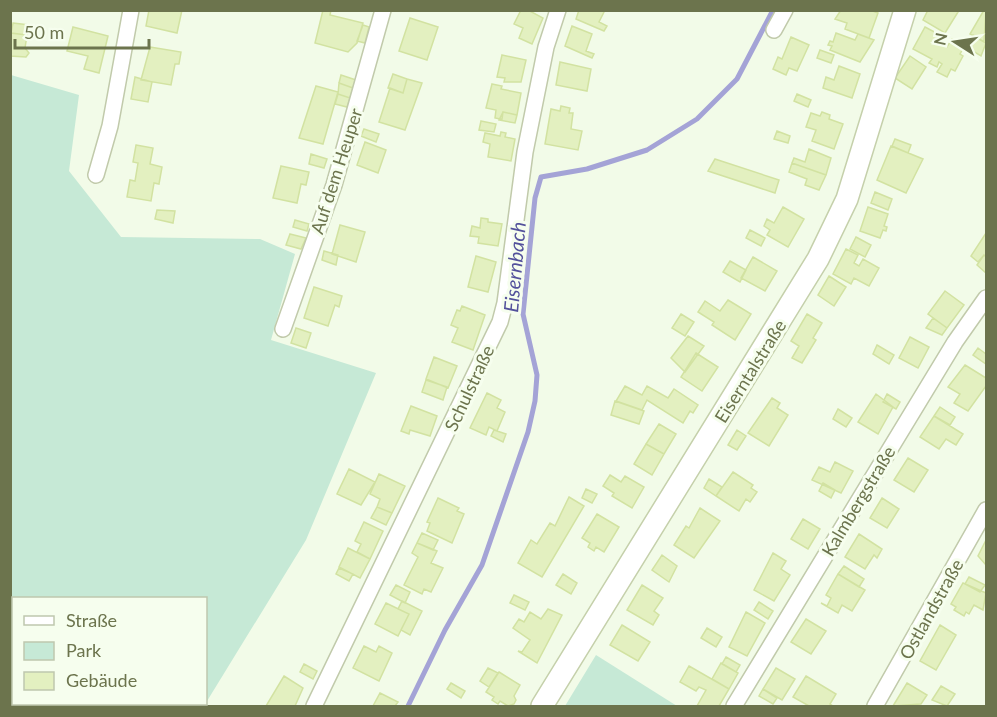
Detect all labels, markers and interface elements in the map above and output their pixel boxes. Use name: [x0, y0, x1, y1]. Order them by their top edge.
scale bar: [15, 12, 148, 50]
north arrow: [925, 12, 985, 72]
text: 50 m: [24, 21, 64, 43]
text: N: [929, 31, 950, 47]
street label: Auf dem Heuper: [305, 105, 367, 237]
water label: Eisernbach: [498, 221, 530, 313]
street label: Eiserntalstraße: [710, 315, 790, 427]
street label: Schulstraße: [440, 342, 498, 434]
street label: Kalmbergstraße: [816, 442, 900, 560]
street label: Ostlandstraße: [894, 555, 968, 663]
legend: [12, 597, 207, 705]
text: Straße: [66, 609, 117, 631]
text: Park: [66, 639, 102, 661]
text: Gebäude: [66, 669, 137, 691]

